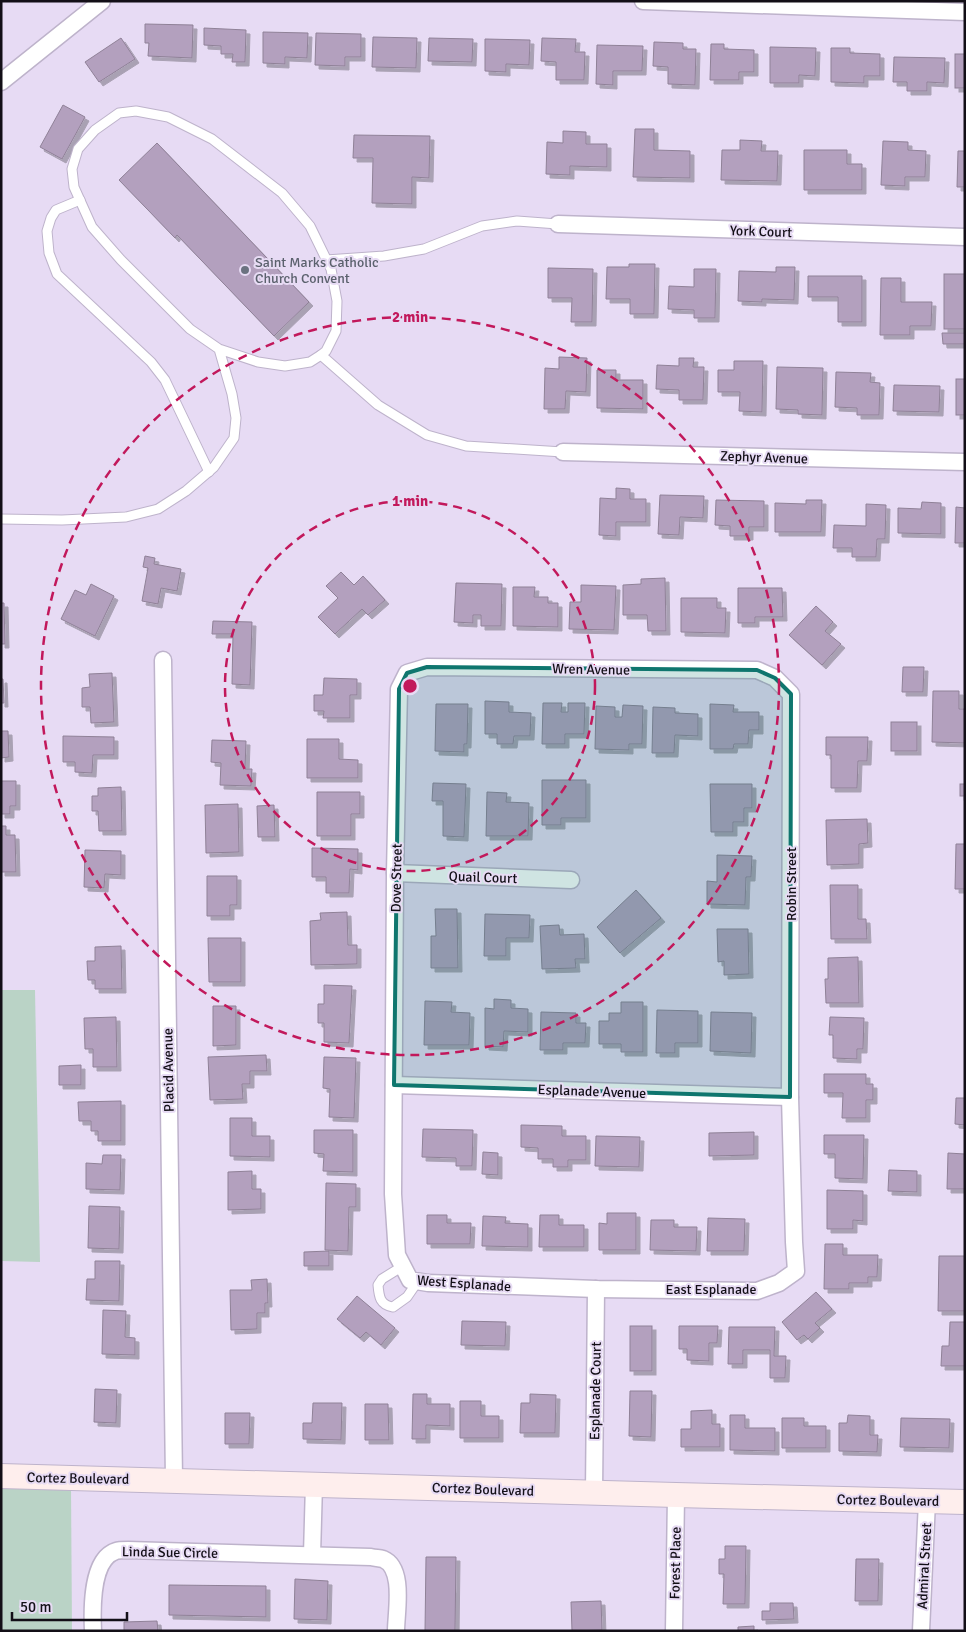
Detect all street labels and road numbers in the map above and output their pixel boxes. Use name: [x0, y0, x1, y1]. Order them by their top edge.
street label: York Court: [730, 222, 793, 241]
street label: Zephyr Avenue: [720, 447, 808, 468]
street label: Wren Avenue: [552, 660, 630, 679]
street label: Dove Street: [387, 843, 406, 913]
street label: Robin Street: [783, 847, 800, 921]
street label: Quail Court: [448, 868, 518, 887]
street label: Placid Avenue: [159, 1028, 178, 1112]
street label: Esplanade Avenue: [537, 1081, 647, 1102]
street label: West Esplanade: [416, 1272, 512, 1295]
street label: East Esplanade: [666, 1281, 756, 1298]
street label: Esplanade Court: [586, 1342, 605, 1440]
street label: Cortez Boulevard: [27, 1469, 129, 1488]
street label: Cortez Boulevard: [432, 1479, 534, 1500]
street label: Cortez Boulevard: [837, 1491, 939, 1510]
street label: Admiral Street: [914, 1522, 935, 1610]
street label: Forest Place: [666, 1526, 685, 1600]
street label: Linda Sue Circle: [122, 1543, 218, 1562]

